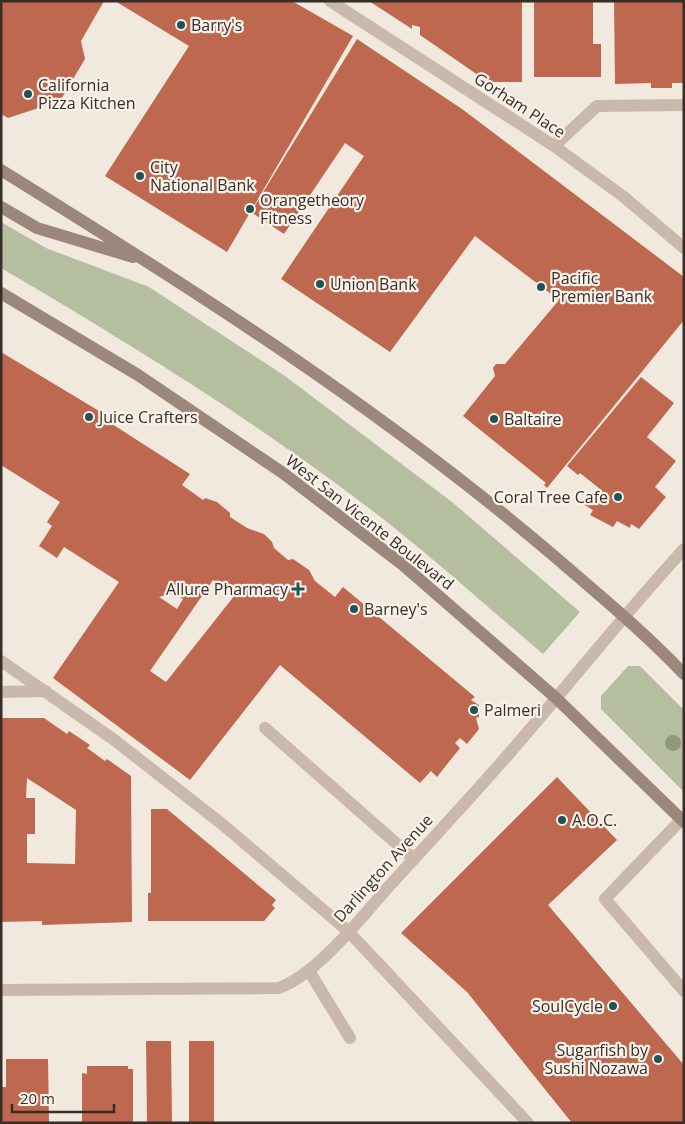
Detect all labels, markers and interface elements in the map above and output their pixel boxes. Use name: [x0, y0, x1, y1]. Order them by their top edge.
place label: Barry's: [191, 14, 242, 36]
marker: Barry's: [175, 19, 187, 31]
street label: Gorham Place: [470, 67, 570, 143]
place label: California Pizza Kitchen: [38, 74, 136, 114]
marker: California Pizza Kitchen: [22, 88, 34, 100]
place label: City National Bank: [150, 156, 255, 196]
marker: City National Bank: [134, 170, 146, 182]
place label: Orangetheory Fitness: [260, 189, 365, 229]
marker: Orangetheory Fitness: [244, 203, 256, 215]
place label: Pacific Premier Bank: [551, 267, 653, 307]
place label: Union Bank: [330, 273, 417, 295]
marker: Union Bank: [314, 278, 326, 290]
marker: Pacific Premier Bank: [535, 281, 547, 293]
place label: Juice Crafters: [97, 406, 198, 428]
place label: Baltaire: [504, 408, 561, 430]
marker: Juice Crafters: [83, 411, 95, 423]
marker: Baltaire: [488, 413, 500, 425]
street label: West San Vicente Boulevard: [281, 449, 459, 595]
place label: Coral Tree Cafe: [494, 486, 608, 508]
marker: Coral Tree Cafe: [612, 491, 624, 503]
place label: Allure Pharmacy: [166, 578, 289, 600]
marker: Allure Pharmacy: [292, 583, 304, 595]
place label: Barney's: [364, 598, 428, 620]
marker: Barney's: [348, 603, 360, 615]
place label: Palmeri: [484, 699, 541, 721]
marker: Palmeri: [468, 704, 480, 716]
street label: Darlington Avenue: [328, 809, 438, 927]
place label: A.O.C.: [572, 809, 617, 831]
marker: A.O.C.: [556, 814, 568, 826]
place label: SoulCycle: [532, 995, 603, 1017]
marker: SoulCycle: [607, 1000, 619, 1012]
place label: Sugarfish by Sushi Nozawa: [544, 1039, 649, 1079]
marker: Sugarfish by Sushi Nozawa: [652, 1053, 664, 1065]
scale bar: [12, 1082, 115, 1114]
text: 20 m: [20, 1088, 55, 1108]

